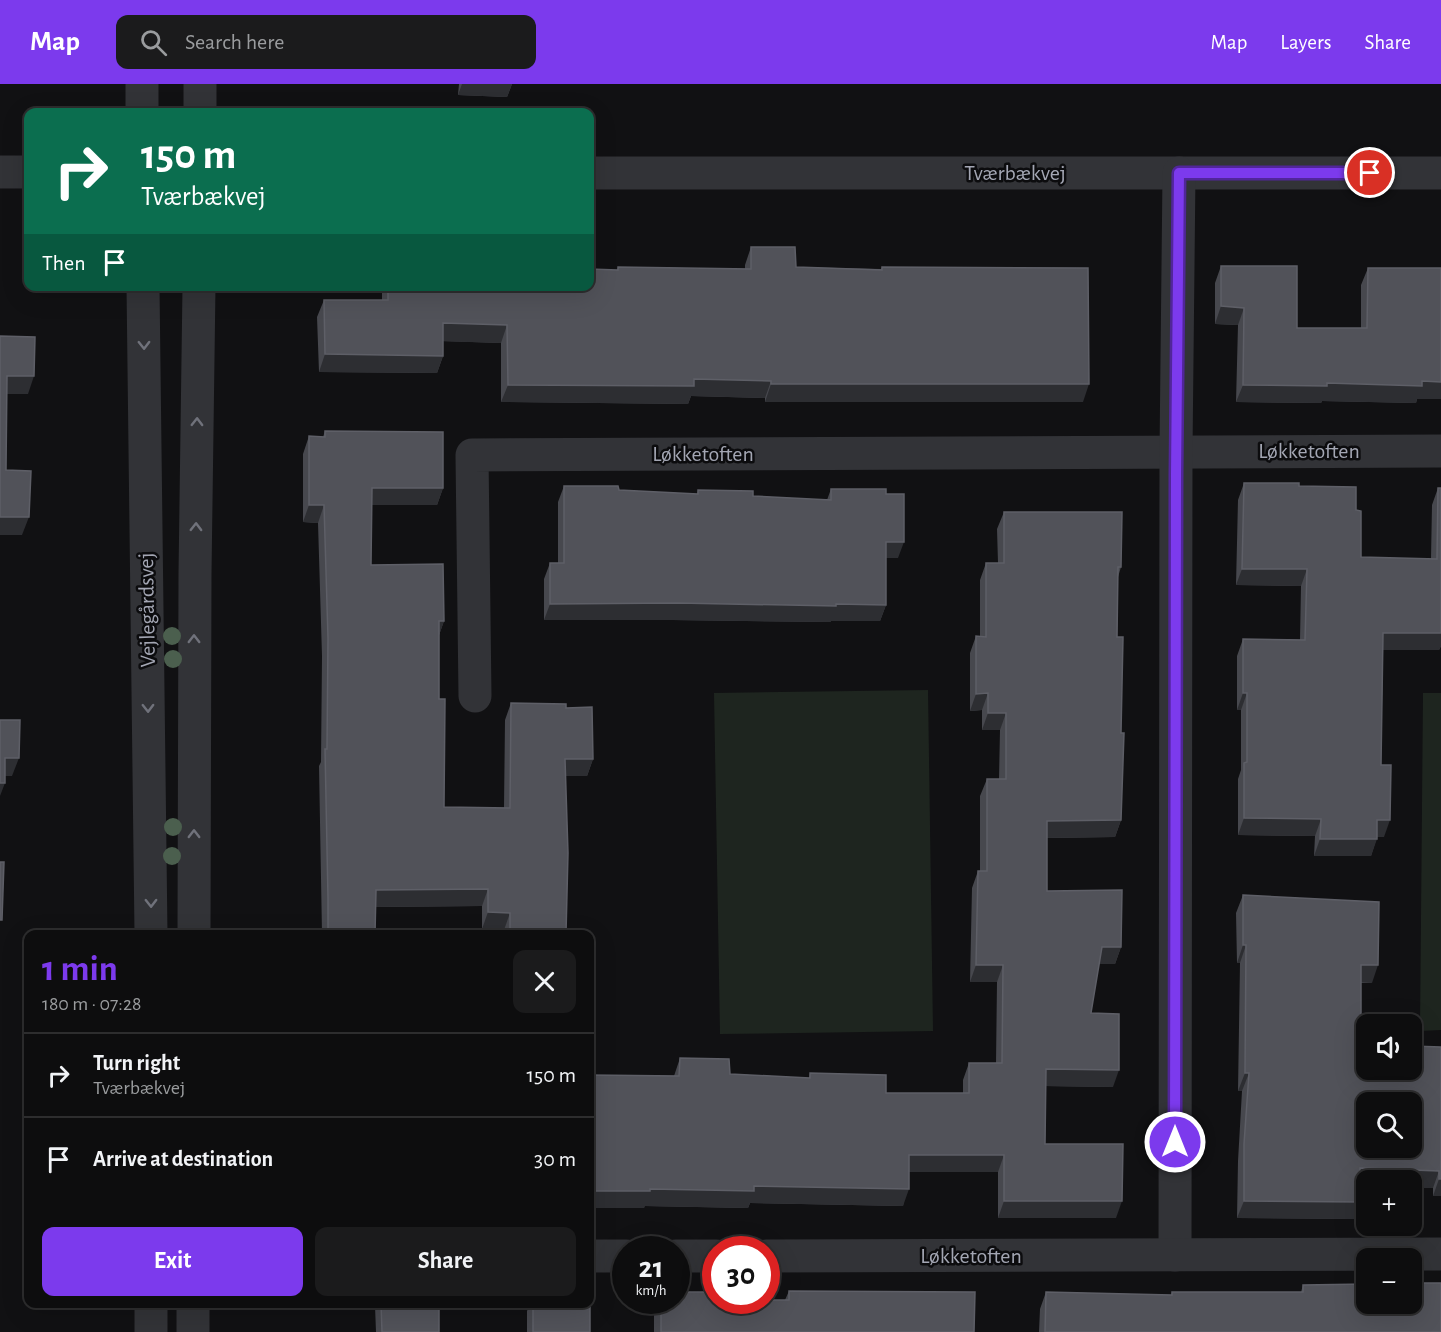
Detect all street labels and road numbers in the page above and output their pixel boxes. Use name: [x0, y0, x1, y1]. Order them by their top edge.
street label: Tværbækvej: [964, 162, 1066, 184]
street label: Løkketoften: [1258, 440, 1360, 462]
street label: Løkketoften: [652, 443, 754, 465]
street label: Vejlegårdsvej: [135, 552, 159, 668]
street label: Løkketoften: [920, 1245, 1022, 1267]

